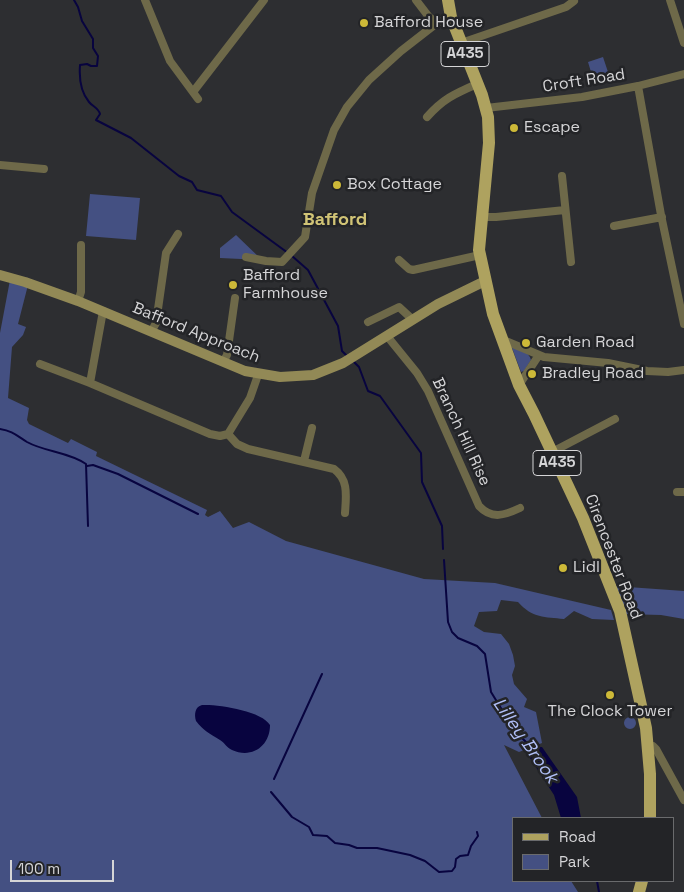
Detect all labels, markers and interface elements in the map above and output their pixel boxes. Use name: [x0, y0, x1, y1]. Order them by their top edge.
place label: Bafford House: [374, 13, 483, 33]
marker: Bafford House: [358, 17, 370, 29]
road number: A435: [441, 42, 489, 66]
street label: Croft Road: [541, 65, 627, 97]
place label: Escape: [524, 118, 580, 138]
marker: Escape: [508, 122, 520, 134]
place label: Box Cottage: [347, 175, 442, 195]
marker: Box Cottage: [331, 179, 343, 191]
district label: Bafford: [303, 209, 367, 231]
place label: Bafford Farmhouse: [243, 266, 328, 304]
marker: Bafford Farmhouse: [227, 279, 239, 291]
street label: Bafford Approach: [129, 299, 263, 367]
place label: Garden Road: [536, 333, 634, 353]
marker: Garden Road: [520, 337, 532, 349]
place label: Bradley Road: [542, 364, 644, 384]
marker: Bradley Road: [526, 368, 538, 380]
street label: Branch Hill Rise: [428, 375, 494, 489]
road number: A435: [533, 450, 581, 476]
street label: Cirencester Road: [580, 492, 646, 622]
place label: Lidl: [573, 558, 600, 578]
marker: Lidl: [557, 562, 569, 574]
marker: The Clock Tower: [604, 689, 616, 701]
water label: Lilley Brook: [488, 694, 562, 788]
place label: The Clock Tower: [548, 702, 672, 722]
legend: [512, 817, 674, 882]
text: Road: [559, 827, 596, 846]
scale bar: [12, 850, 116, 882]
text: Park: [559, 852, 590, 871]
text: 100 m: [18, 859, 60, 878]

